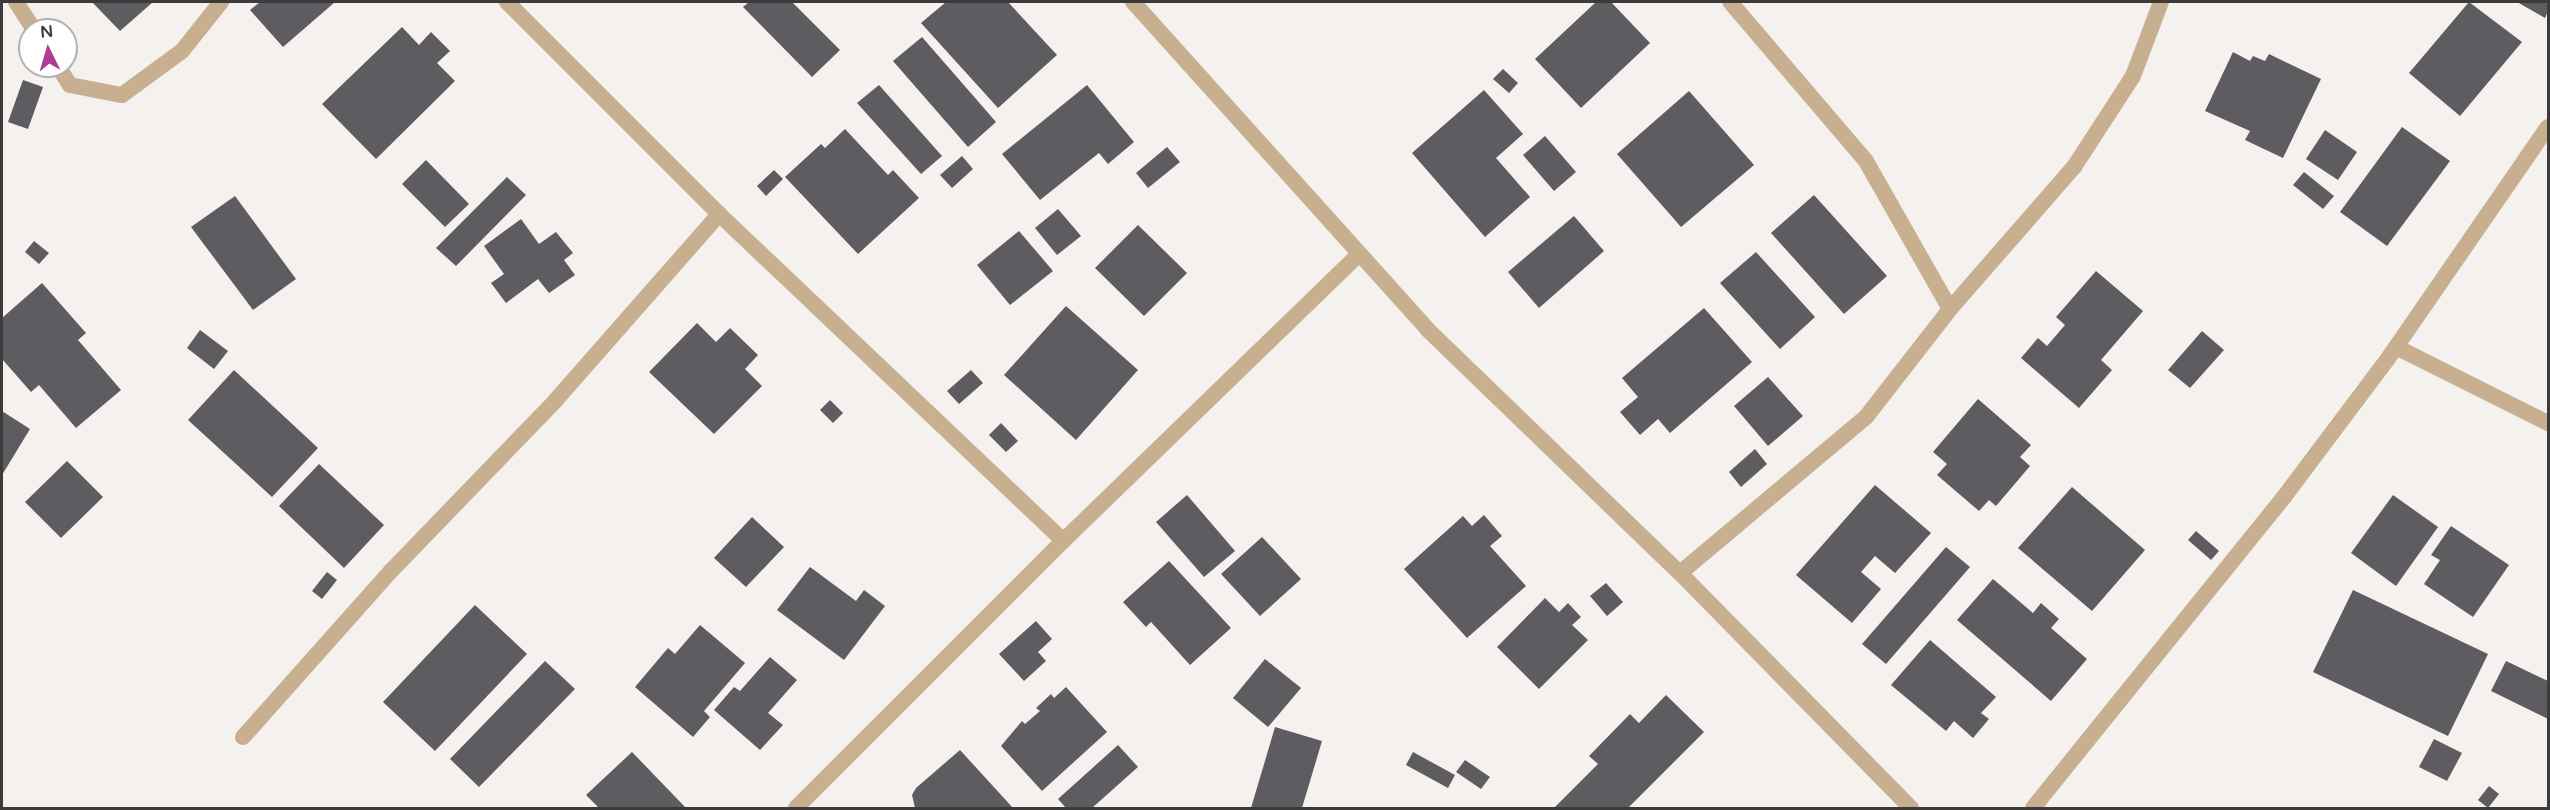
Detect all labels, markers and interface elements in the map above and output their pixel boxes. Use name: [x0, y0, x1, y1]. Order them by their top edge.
north arrow: [18, 18, 78, 78]
text: N: [39, 22, 54, 43]

